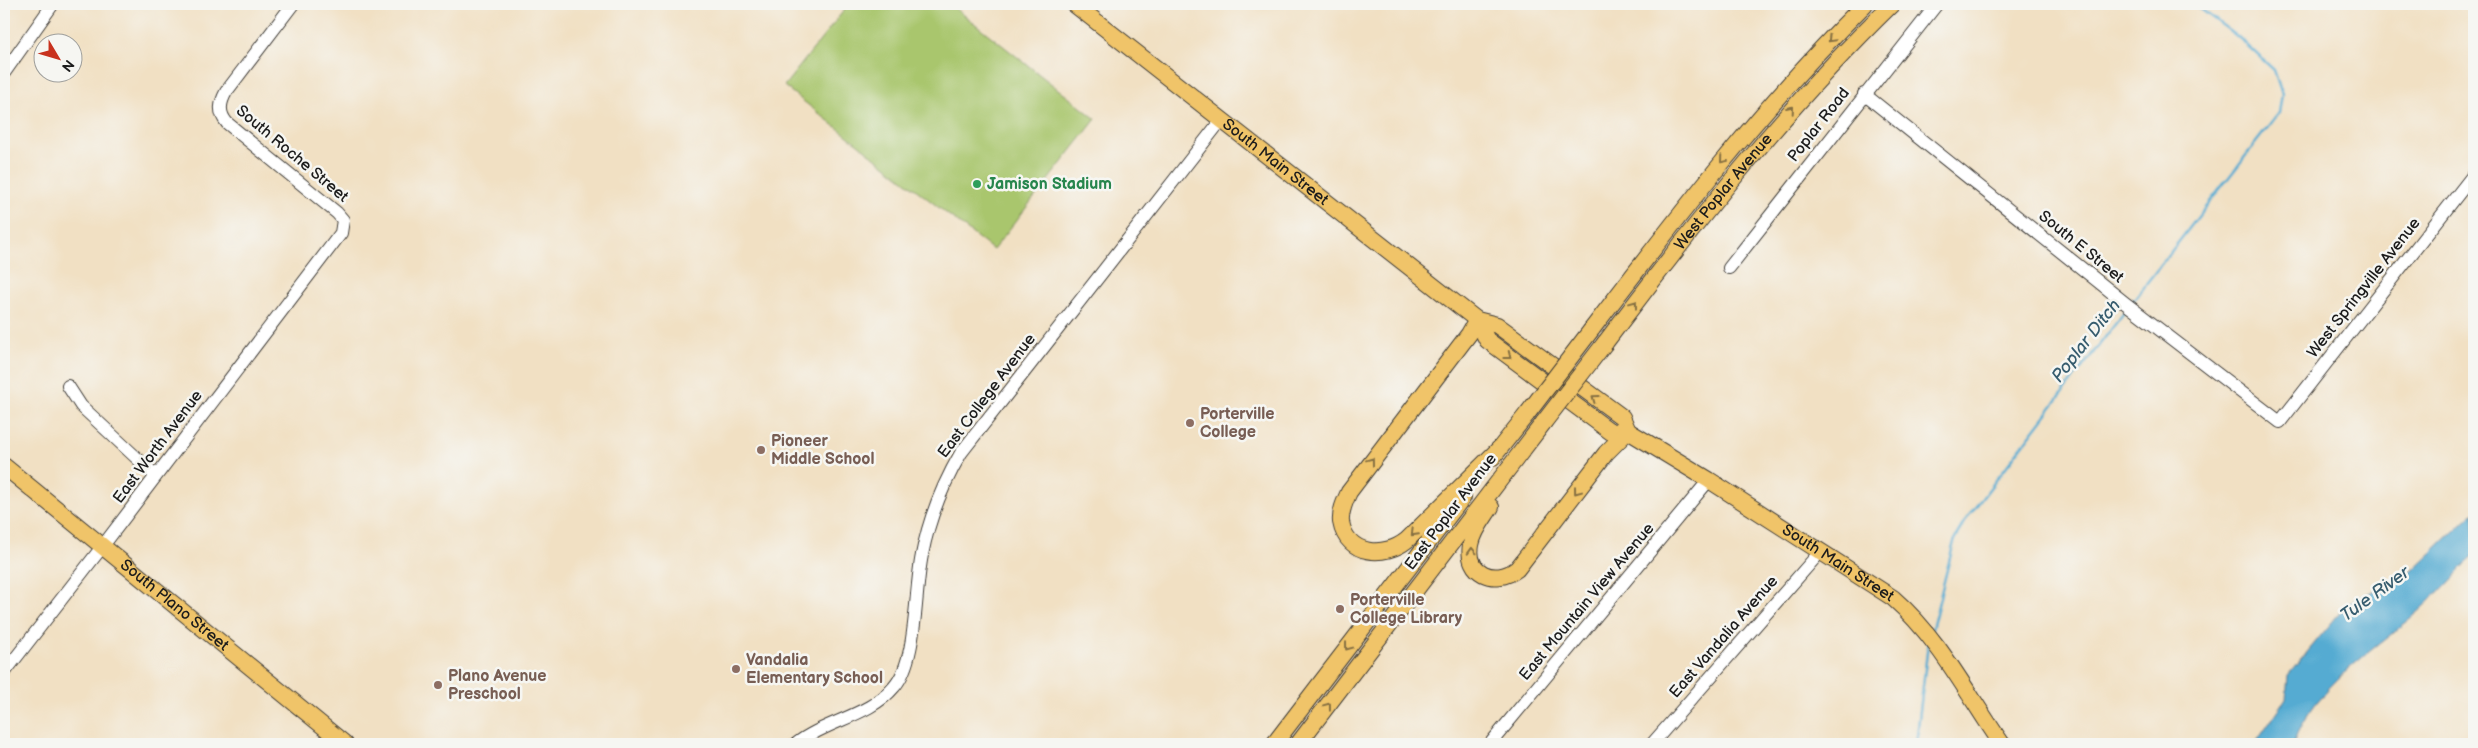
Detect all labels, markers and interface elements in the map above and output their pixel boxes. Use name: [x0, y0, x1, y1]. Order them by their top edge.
north arrow: [32, 32, 82, 82]
one-way arrow: [1828, 33, 1837, 42]
text: N: [58, 56, 78, 75]
street label: Poplar Road: [1784, 84, 1854, 166]
street label: South Roche Street: [232, 101, 352, 207]
one-way arrow: [1785, 105, 1794, 114]
street label: South Main Street: [1219, 115, 1332, 209]
street label: West Poplar Avenue: [1670, 129, 1777, 254]
one-way arrow: [1720, 154, 1729, 163]
place label: Jamison Stadium: [987, 175, 1112, 194]
marker: Jamison Stadium: [971, 178, 983, 190]
street label: South E Street: [2035, 207, 2127, 287]
street label: West Springville Avenue: [2303, 214, 2425, 362]
water label: Poplar Ditch: [2047, 295, 2125, 387]
one-way arrow: [1629, 301, 1637, 310]
street label: East College Avenue: [934, 330, 1040, 462]
one-way arrow: [1502, 350, 1511, 358]
street label: East Worth Avenue: [109, 386, 207, 507]
one-way arrow: [1591, 395, 1601, 404]
place label: Porterville College: [1200, 405, 1275, 442]
marker: Porterville College: [1184, 417, 1196, 429]
place label: Pioneer Middle School: [771, 432, 874, 469]
marker: Pioneer Middle School: [755, 444, 767, 456]
street label: East Poplar Avenue: [1401, 450, 1501, 574]
one-way arrow: [1365, 457, 1374, 467]
one-way arrow: [1574, 485, 1582, 494]
street label: East Mountain View Avenue: [1516, 519, 1659, 684]
street label: South Main Street: [1779, 520, 1898, 606]
one-way arrow: [1411, 527, 1420, 536]
one-way arrow: [1466, 546, 1477, 554]
street label: South Plano Street: [116, 555, 233, 655]
water label: Tule River: [2336, 561, 2415, 626]
street label: East Vandalia Avenue: [1666, 572, 1783, 702]
place label: Porterville College Library: [1350, 591, 1463, 628]
marker: Porterville College Library: [1334, 603, 1346, 615]
one-way arrow: [1345, 641, 1354, 651]
place label: Vandalia Elementary School: [746, 651, 883, 688]
marker: Vandalia Elementary School: [730, 663, 742, 675]
place label: Plano Avenue Preschool: [448, 667, 546, 704]
marker: Plano Avenue Preschool: [432, 679, 444, 691]
one-way arrow: [1322, 702, 1331, 711]

